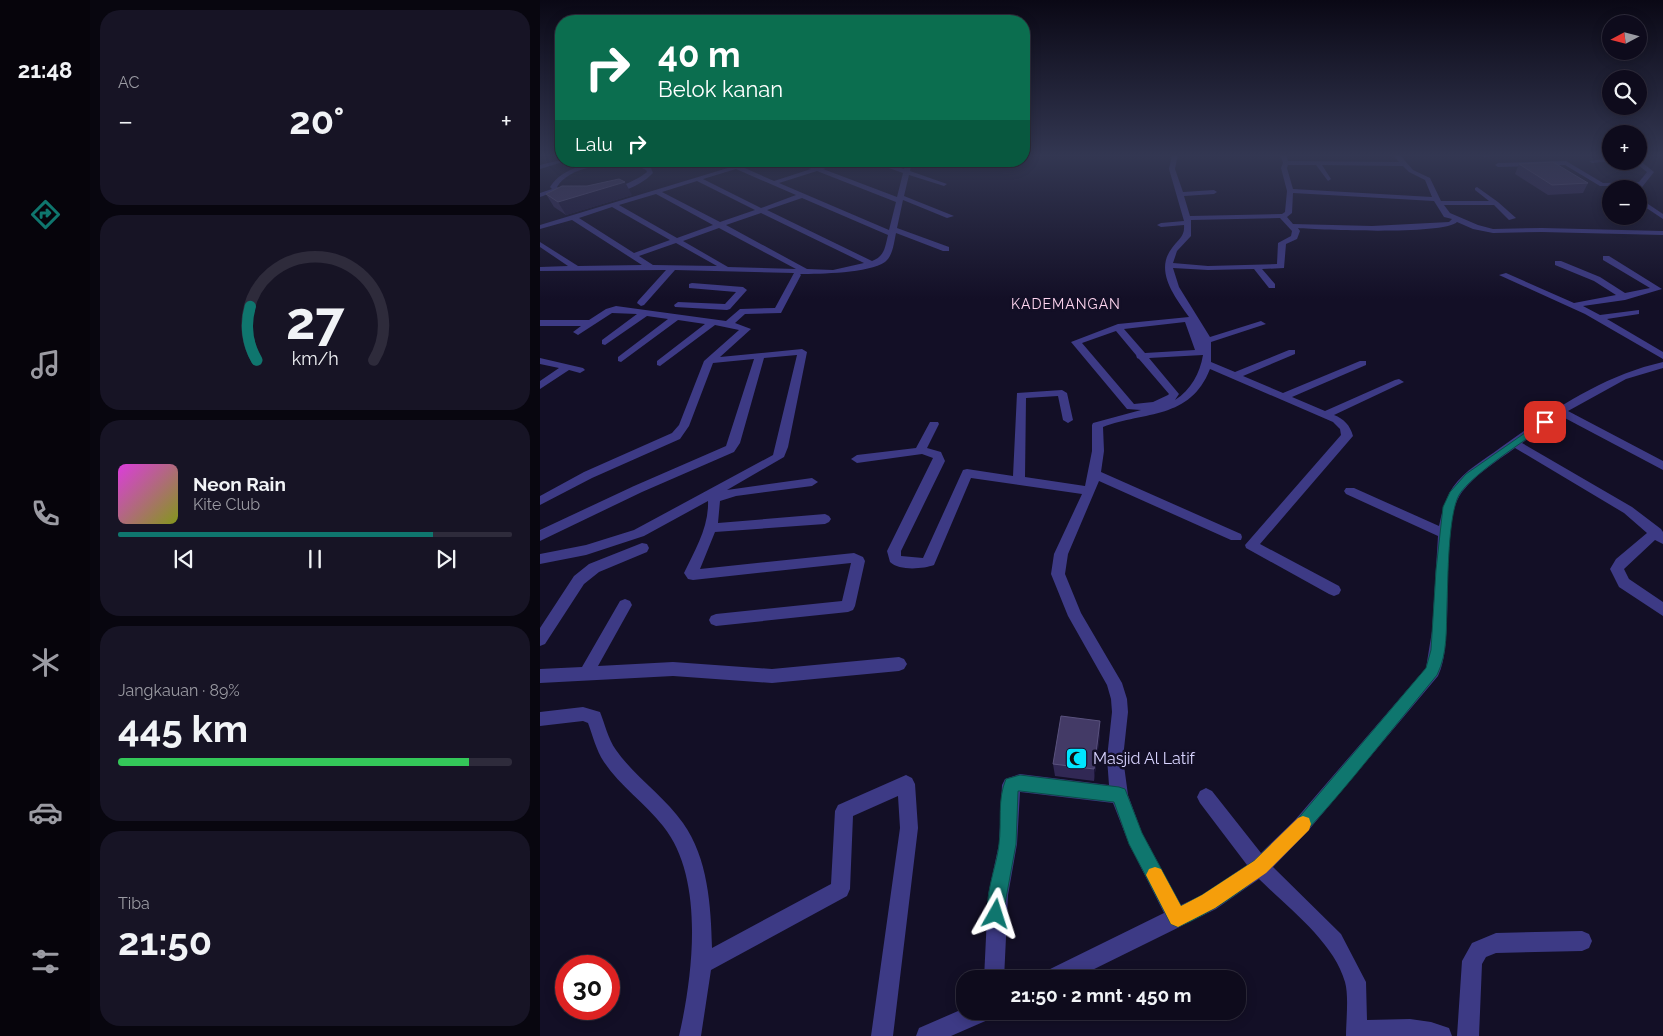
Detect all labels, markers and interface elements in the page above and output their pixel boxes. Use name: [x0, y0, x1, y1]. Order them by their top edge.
north arrow: [1602, 15, 1648, 60]
map controls: [1602, 15, 1647, 225]
text: 40 m: [658, 34, 740, 75]
icon: right: [575, 35, 640, 100]
text: 21:48: [18, 57, 72, 83]
button: search: [1602, 70, 1647, 115]
text: AC: [118, 73, 139, 92]
text: Belok kanan: [658, 76, 783, 102]
text: 20°: [289, 98, 344, 143]
text: −: [118, 105, 133, 138]
text: +: [500, 105, 512, 138]
button: +: [1602, 125, 1647, 170]
icon: right: [623, 130, 651, 158]
text: Lalu: [575, 133, 613, 155]
button: −: [1602, 180, 1647, 225]
icon: directions: [28, 197, 63, 232]
text: 27: [286, 290, 345, 351]
district label: KADEMANGAN: [1011, 296, 1121, 312]
icon: music: [28, 347, 63, 382]
text: km/h: [291, 348, 339, 369]
pin: [1524, 401, 1566, 443]
icon: arrive: [1531, 408, 1559, 436]
text: Neon Rain: [193, 473, 286, 495]
text: Kite Club: [193, 495, 260, 514]
icon: phone: [28, 496, 63, 531]
icon: previous: [170, 545, 198, 573]
icon: pause: [301, 545, 329, 573]
icon: next: [432, 545, 460, 573]
icon: climate: [28, 645, 63, 680]
text: Jangkauan · 89%: [118, 681, 240, 700]
text: 445 km: [118, 706, 248, 751]
mosque icon: Masjid Al Latif: [1065, 746, 1089, 770]
place label: Masjid Al Latif: [1093, 749, 1196, 768]
icon: car: [28, 795, 63, 830]
position arrow: [969, 887, 1021, 939]
text: Tiba: [118, 894, 150, 913]
text: 21:50: [118, 919, 212, 964]
icon: filters: [28, 944, 63, 979]
speed limit sign: 30: [555, 955, 620, 1020]
text: 21:50 · 2 mnt · 450 m: [1011, 984, 1191, 1006]

